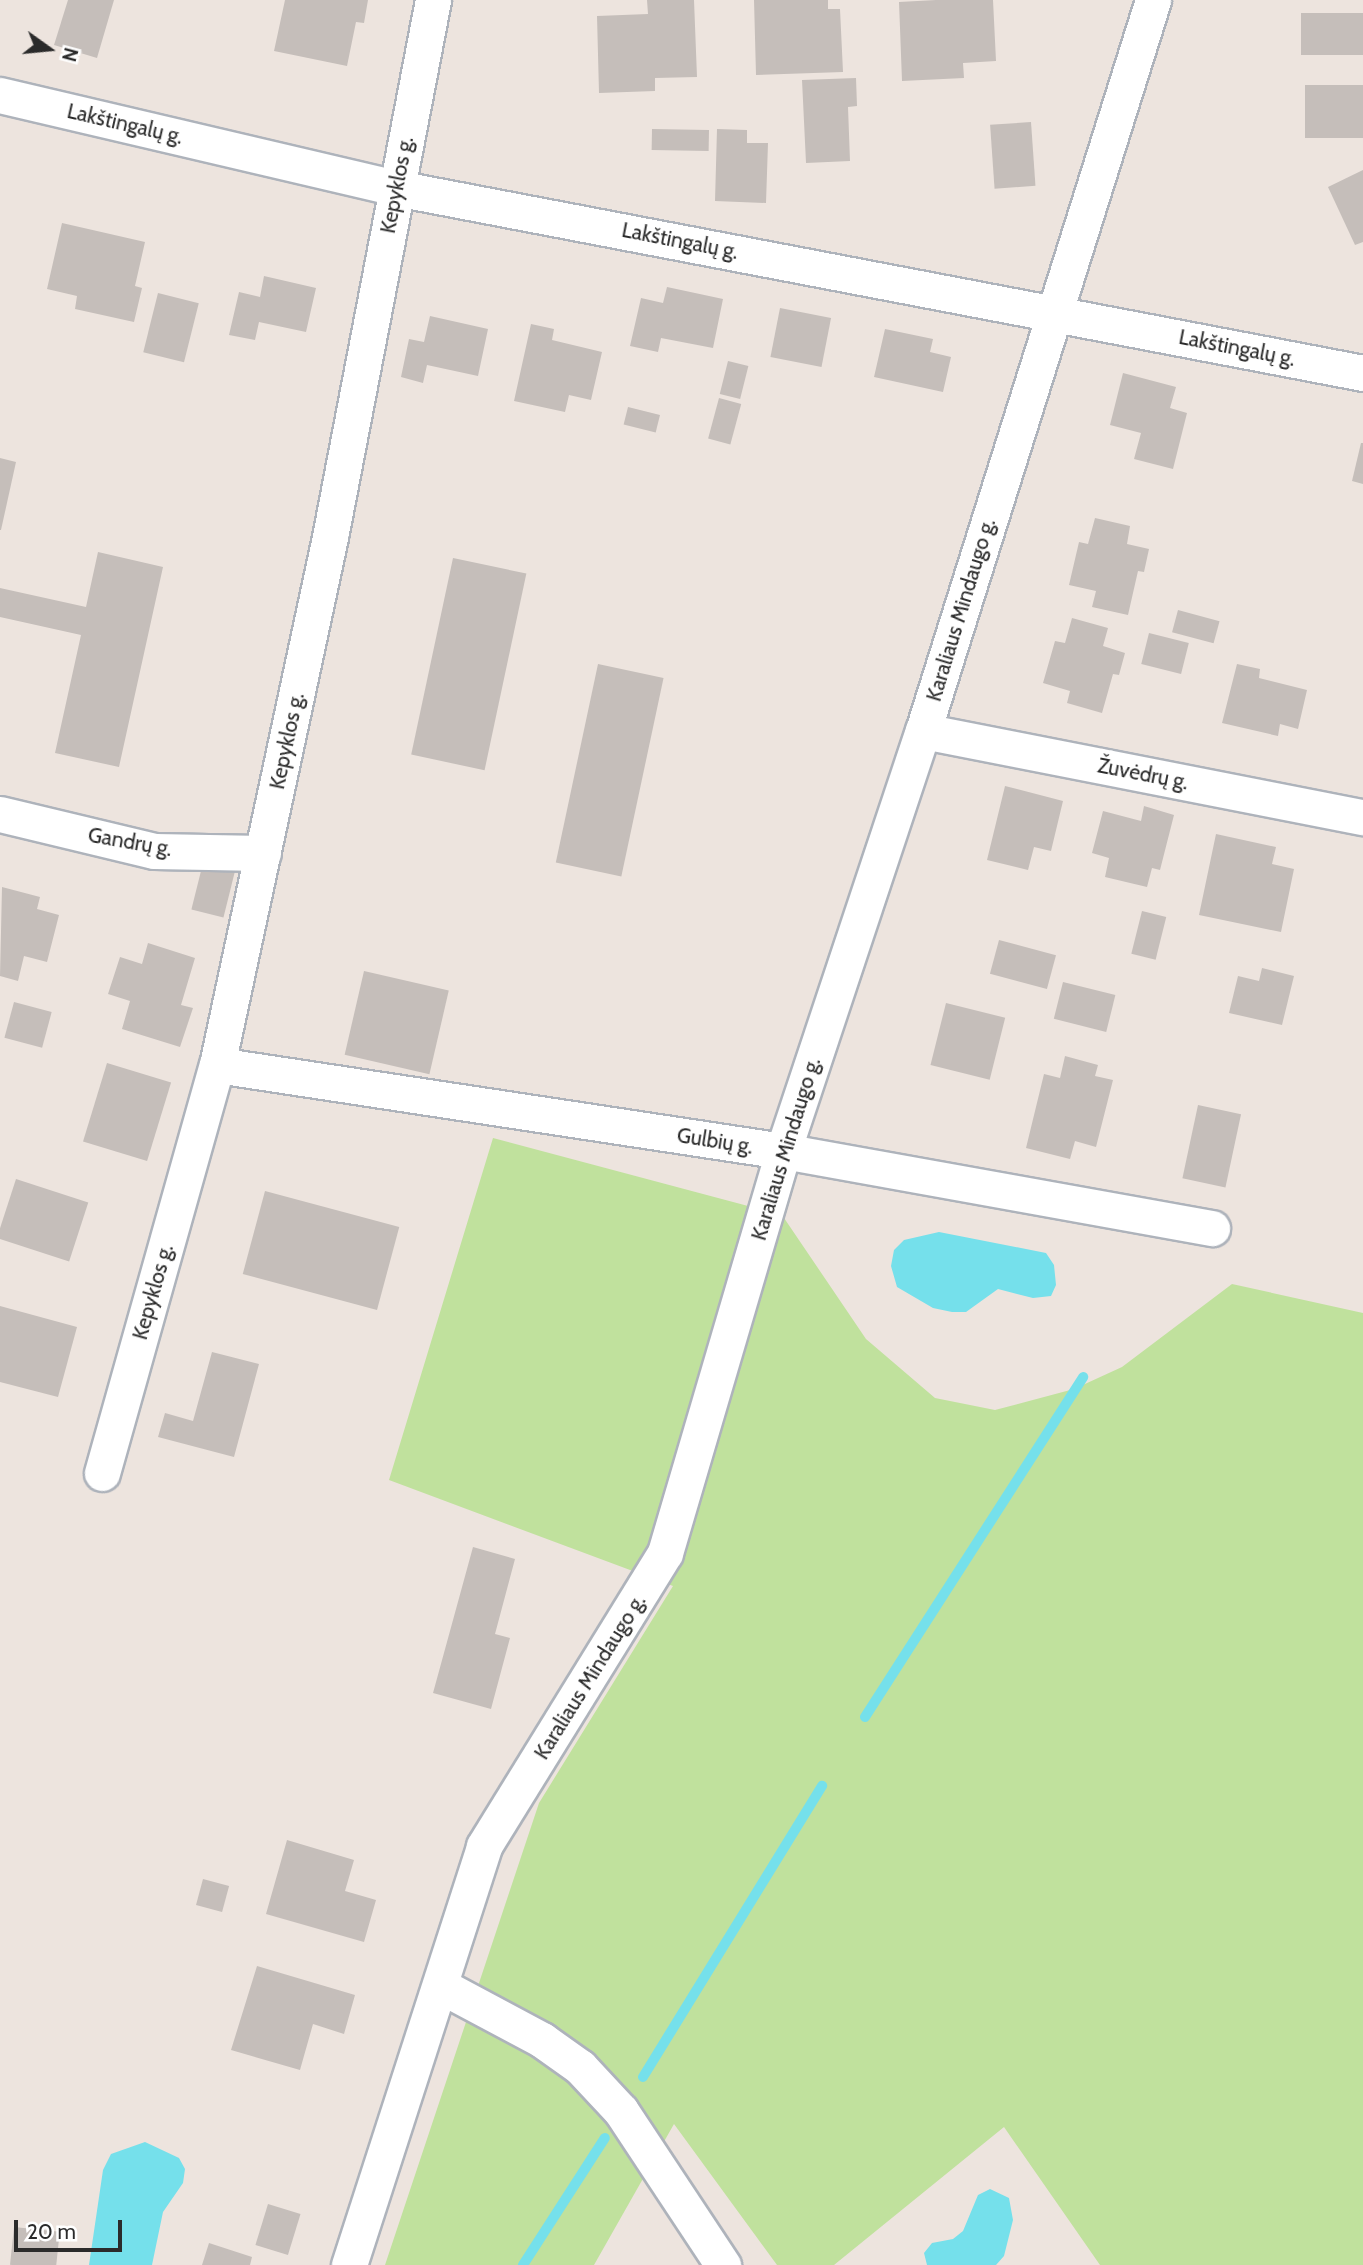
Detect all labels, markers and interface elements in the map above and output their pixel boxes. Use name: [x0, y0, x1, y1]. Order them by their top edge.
north arrow: [14, 14, 84, 84]
text: N: [57, 45, 83, 64]
street label: Lakštingalų g.: [65, 98, 185, 150]
street label: Kepyklos g.: [375, 134, 419, 236]
street label: Lakštingalų g.: [620, 217, 740, 265]
street label: Lakštingalų g.: [1177, 324, 1297, 372]
street label: Karaliaus Mindaugo g.: [921, 516, 1001, 704]
street label: Kepyklos g.: [264, 690, 310, 792]
street label: Žuvėdrų g.: [1096, 753, 1190, 795]
street label: Gandrų g.: [86, 822, 174, 862]
street label: Karaliaus Mindaugo g.: [746, 1055, 826, 1243]
street label: Gulbių g.: [675, 1123, 755, 1159]
street label: Kepyklos g.: [127, 1241, 179, 1343]
street label: Karaliaus Mindaugo g.: [529, 1590, 651, 1764]
scale bar: [18, 2206, 126, 2250]
text: 20 m: [27, 2219, 76, 2244]

